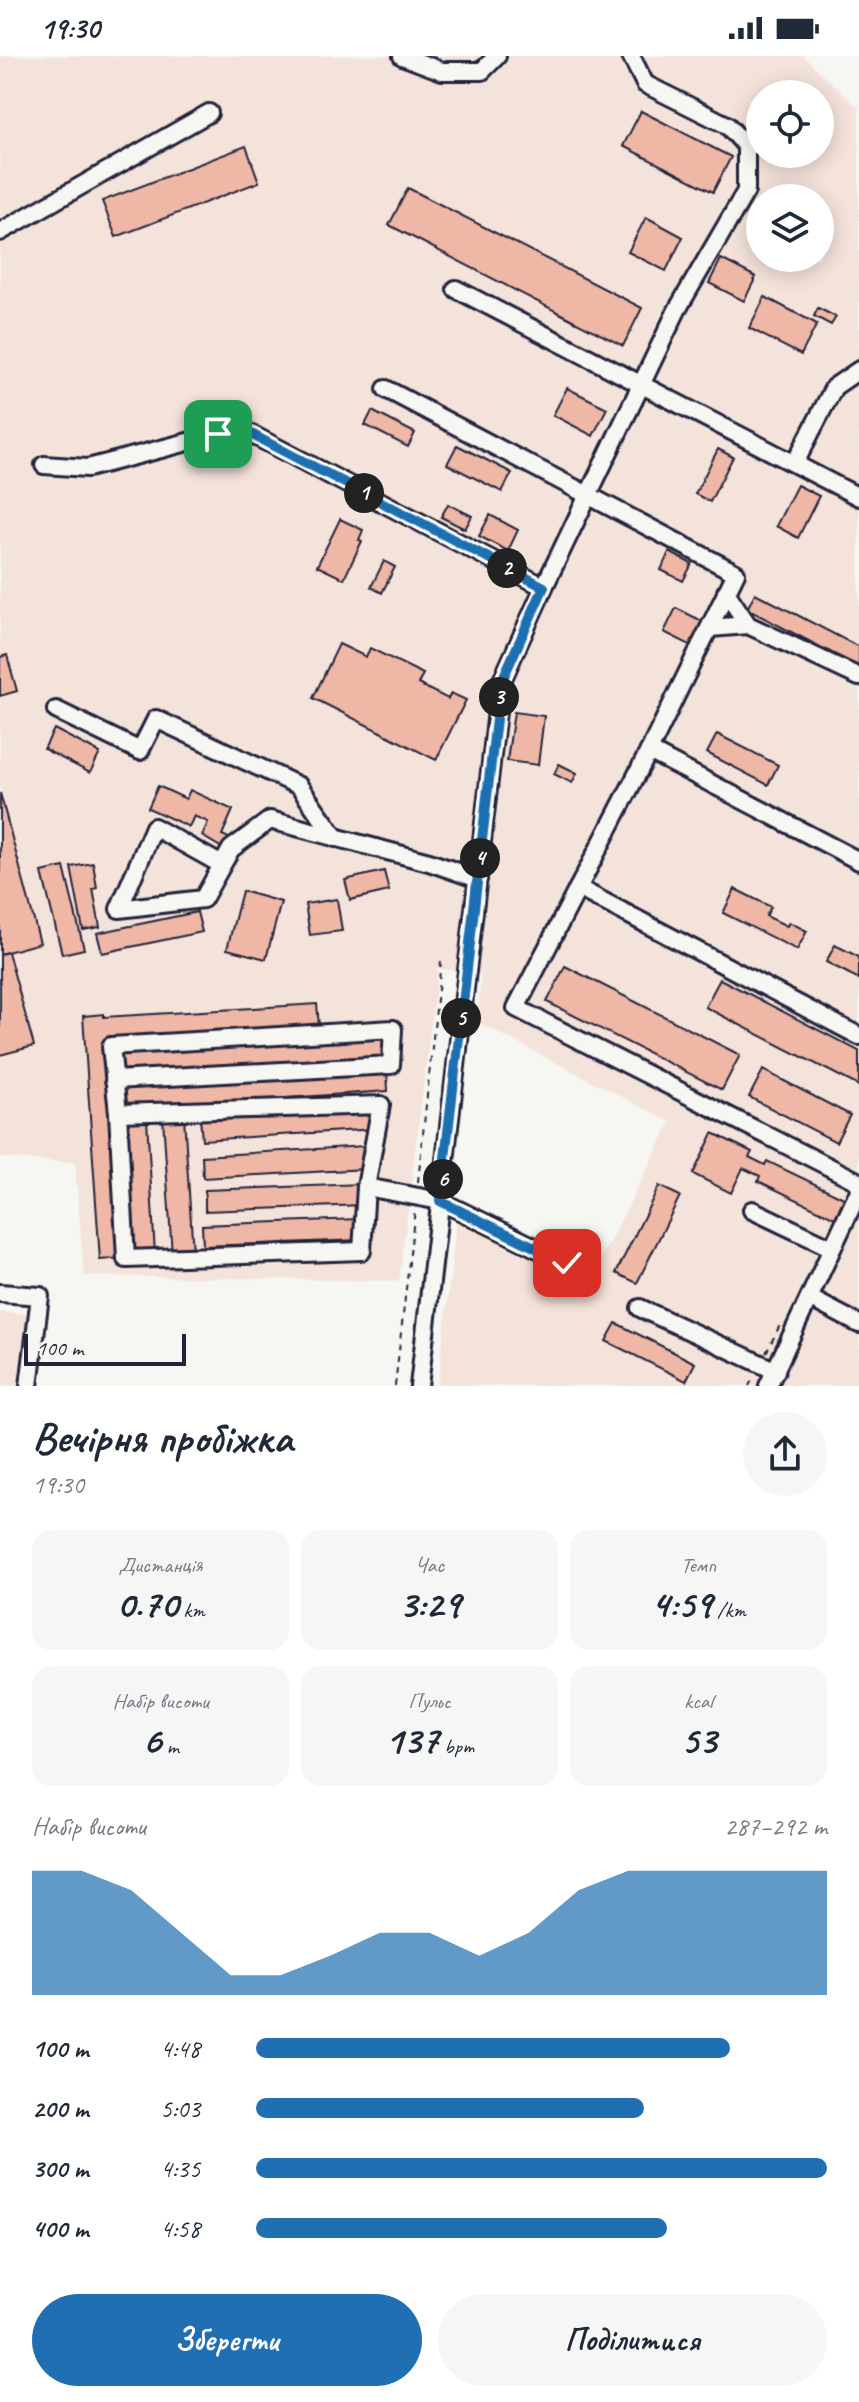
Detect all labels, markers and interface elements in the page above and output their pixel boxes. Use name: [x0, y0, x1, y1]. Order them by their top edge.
text: 19:30: [40, 9, 100, 47]
map controls: [746, 80, 834, 272]
button: locate: [746, 80, 834, 168]
button: layers: [746, 184, 834, 272]
pin: [184, 400, 252, 468]
icon: arrive: [196, 412, 240, 456]
pin: 1: [344, 473, 384, 513]
text: 1: [359, 479, 369, 507]
pin: 2: [487, 548, 527, 588]
text: 2: [502, 554, 512, 582]
pin: 3: [479, 677, 519, 717]
text: 3: [494, 683, 504, 711]
pin: 4: [460, 838, 500, 878]
text: 4: [475, 844, 485, 872]
pin: 5: [441, 998, 481, 1038]
text: 5: [456, 1004, 466, 1032]
pin: 6: [423, 1159, 463, 1199]
text: 6: [438, 1165, 448, 1193]
pin: [533, 1229, 601, 1297]
icon: check: [545, 1241, 589, 1285]
scale bar: [24, 1330, 186, 1366]
text: 100 m: [36, 1334, 83, 1362]
text: Вечірня пробіжка: [32, 1410, 292, 1465]
button: share: [743, 1412, 827, 1496]
text: 19:30: [32, 1468, 84, 1501]
text: Дистанція: [118, 1551, 203, 1579]
text: Час: [415, 1551, 444, 1579]
text: Темп: [681, 1551, 716, 1579]
text: 0.70: [116, 1579, 178, 1629]
text: 3:29: [399, 1579, 460, 1629]
text: 4:59: [651, 1579, 712, 1629]
text: km: [178, 1596, 205, 1624]
text: /km: [712, 1596, 746, 1624]
text: Набір висоти: [112, 1687, 209, 1715]
text: Пульс: [408, 1687, 451, 1715]
text: kcal: [684, 1687, 713, 1715]
text: 6: [142, 1715, 161, 1765]
text: 137: [385, 1715, 439, 1765]
text: 53: [681, 1715, 716, 1765]
text: m: [161, 1732, 179, 1760]
text: bpm: [439, 1732, 474, 1760]
text: Набір висоти: [32, 1810, 145, 1843]
text: 287–292 m: [724, 1810, 827, 1843]
text: 100 m: [32, 2032, 88, 2065]
text: 4:48: [160, 2032, 200, 2065]
text: 200 m: [32, 2092, 88, 2125]
text: 5:03: [160, 2092, 200, 2125]
text: 300 m: [32, 2152, 88, 2185]
text: 4:35: [160, 2152, 200, 2185]
text: 400 m: [32, 2212, 88, 2245]
text: 4:58: [160, 2212, 200, 2245]
button: Зберегти: [32, 2294, 422, 2386]
button: Поділитися: [438, 2294, 827, 2386]

